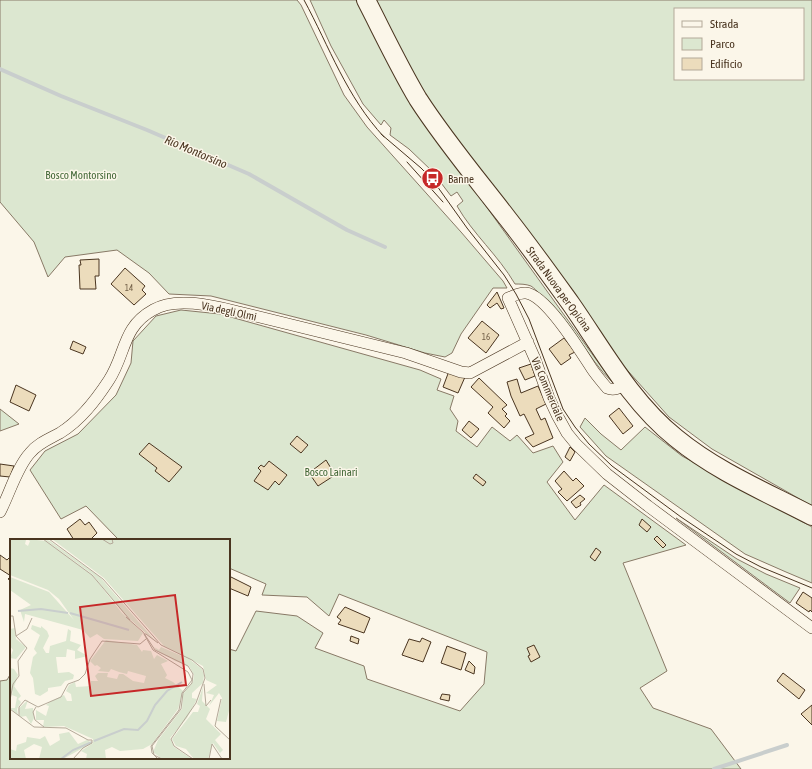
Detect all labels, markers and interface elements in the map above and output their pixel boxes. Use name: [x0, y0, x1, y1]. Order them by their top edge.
legend: [674, 8, 804, 80]
text: Strada: [710, 17, 739, 31]
text: Parco: [710, 37, 735, 51]
text: Edificio: [710, 57, 743, 71]
water label: Rio Montorsino: [163, 133, 230, 172]
bus stop icon: Banne: [419, 166, 445, 192]
park label: Bosco Montorsino: [45, 169, 117, 181]
place label: Banne: [448, 173, 474, 185]
street label: Strada Nuova per Opicina: [524, 244, 594, 334]
house number: 14: [125, 283, 133, 293]
street label: Via degli Olmi: [200, 299, 258, 323]
house number: 16: [482, 332, 490, 342]
street label: Via Commerciale: [529, 355, 567, 423]
park label: Bosco Lainari: [304, 466, 358, 478]
inset map: [10, 539, 230, 759]

